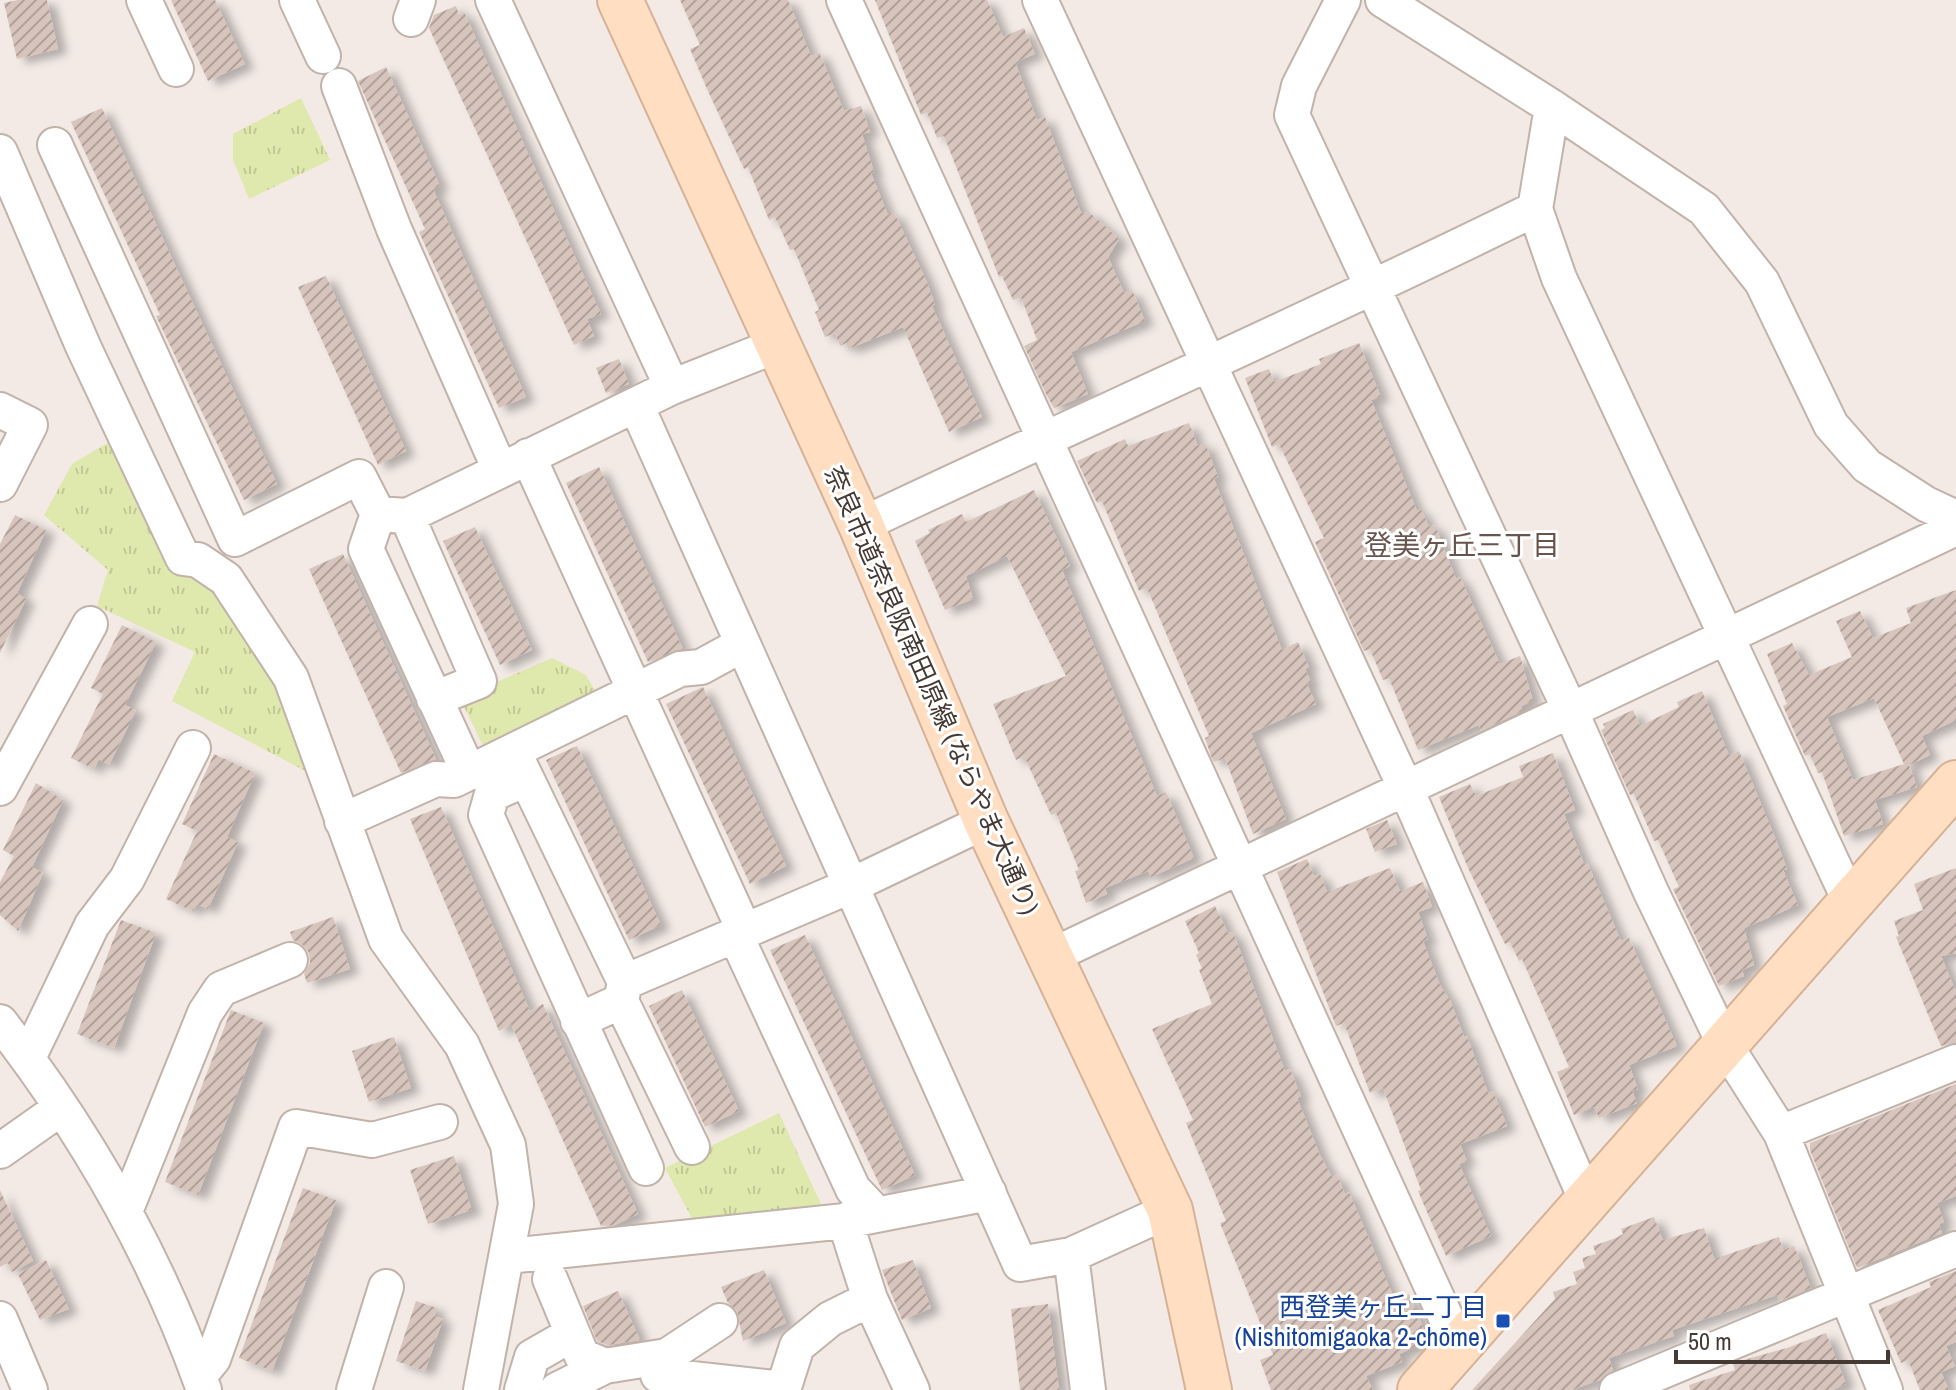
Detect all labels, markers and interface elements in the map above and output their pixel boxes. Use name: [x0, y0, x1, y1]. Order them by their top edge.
street label: 奈良市道奈良阪南田原線 (ならやま大通り): [817, 460, 1047, 920]
district label: 登美ヶ丘三丁目: [1364, 526, 1560, 564]
place label: 西登美ヶ丘二丁目 (Nishitomigaoka 2-chōme): [1235, 1289, 1487, 1354]
marker: 西登美ヶ丘二丁目 (Nishitomigaoka 2-chōme): [1494, 1312, 1512, 1330]
scale bar: [1676, 1314, 1888, 1364]
text: 50 m: [1688, 1325, 1732, 1357]

